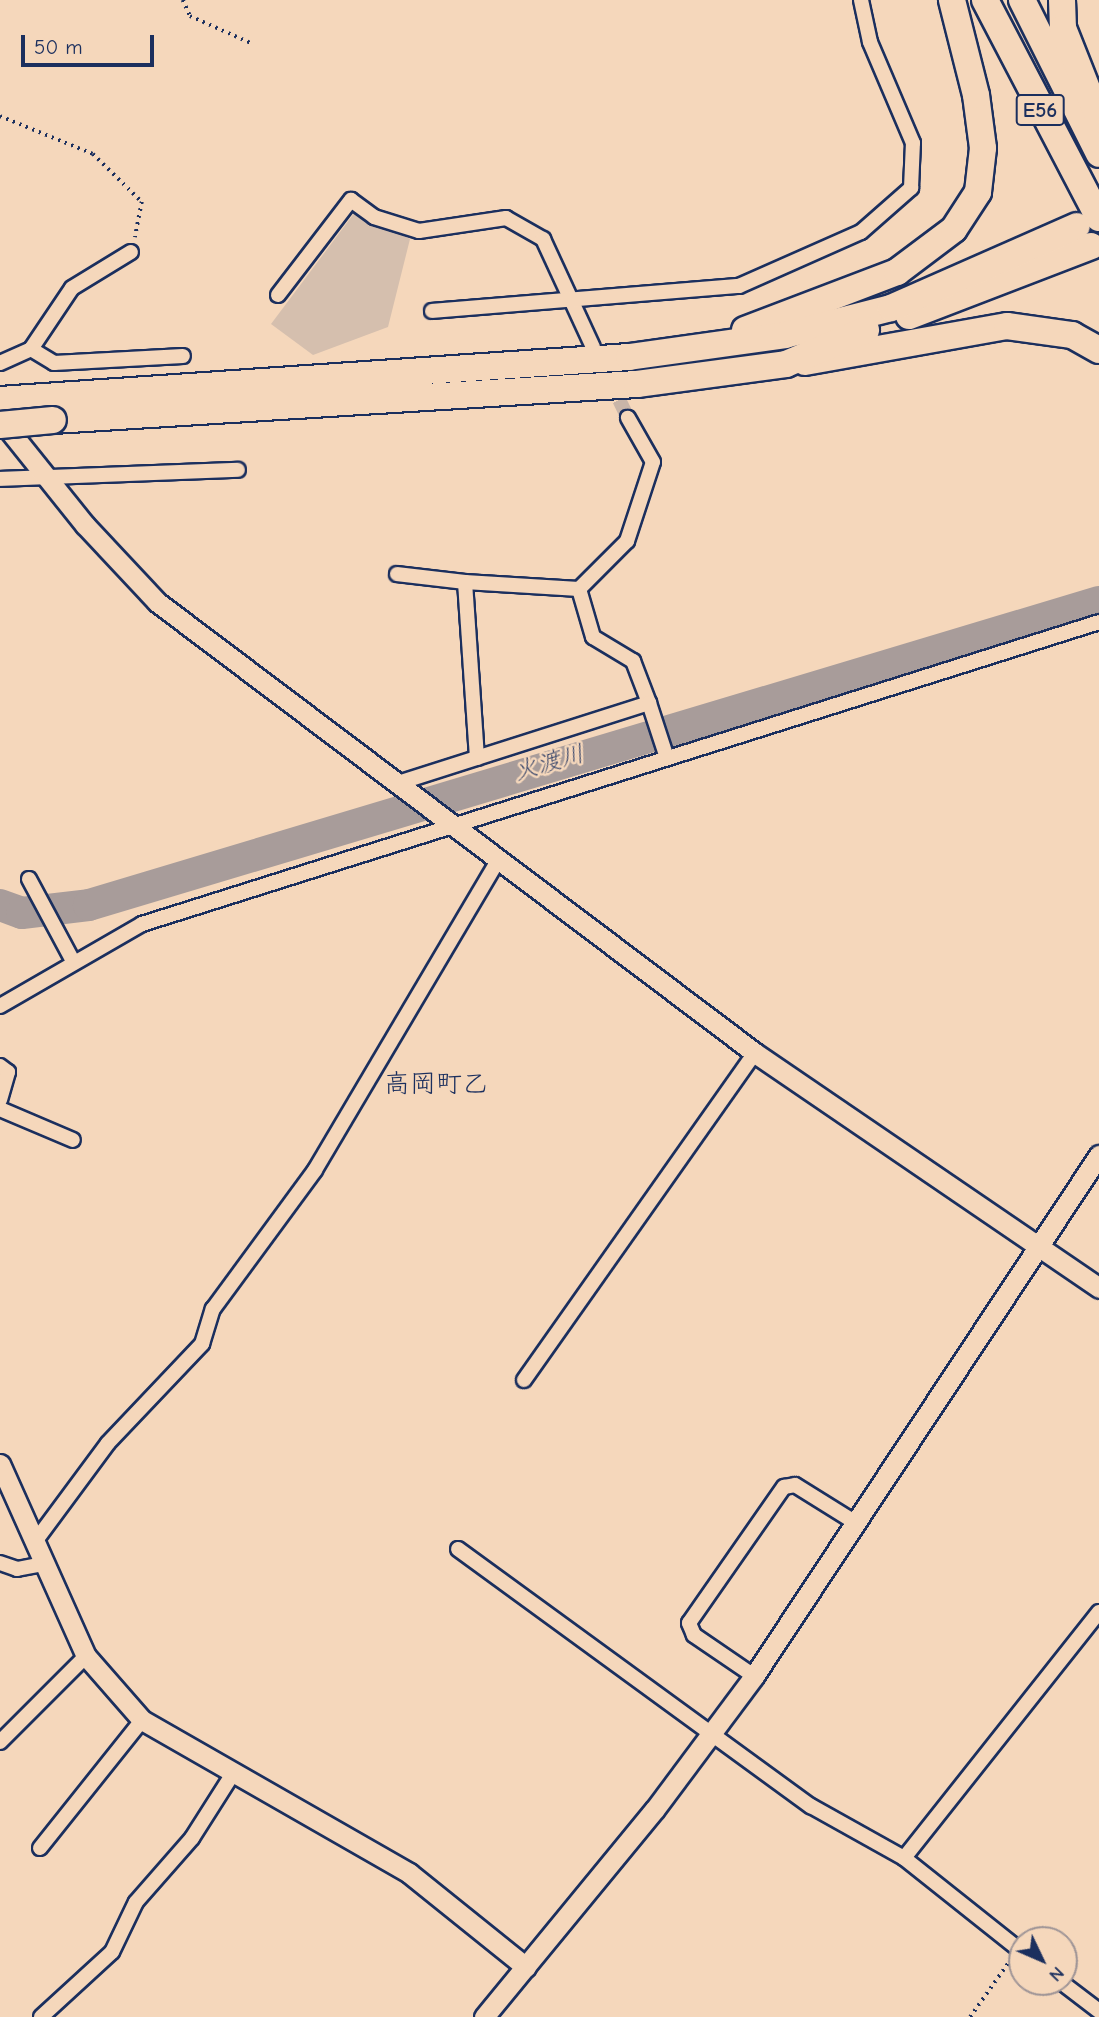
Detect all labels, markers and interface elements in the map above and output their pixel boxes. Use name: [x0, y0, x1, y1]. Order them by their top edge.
scale bar: [24, 21, 158, 65]
text: 50 m: [34, 35, 83, 59]
road number: E56: [1016, 92, 1064, 128]
water label: 火渡川: [510, 739, 588, 787]
district label: 高岡町乙: [384, 1069, 488, 1101]
north arrow: [1008, 1926, 1078, 1996]
text: N: [1044, 1962, 1069, 1986]

